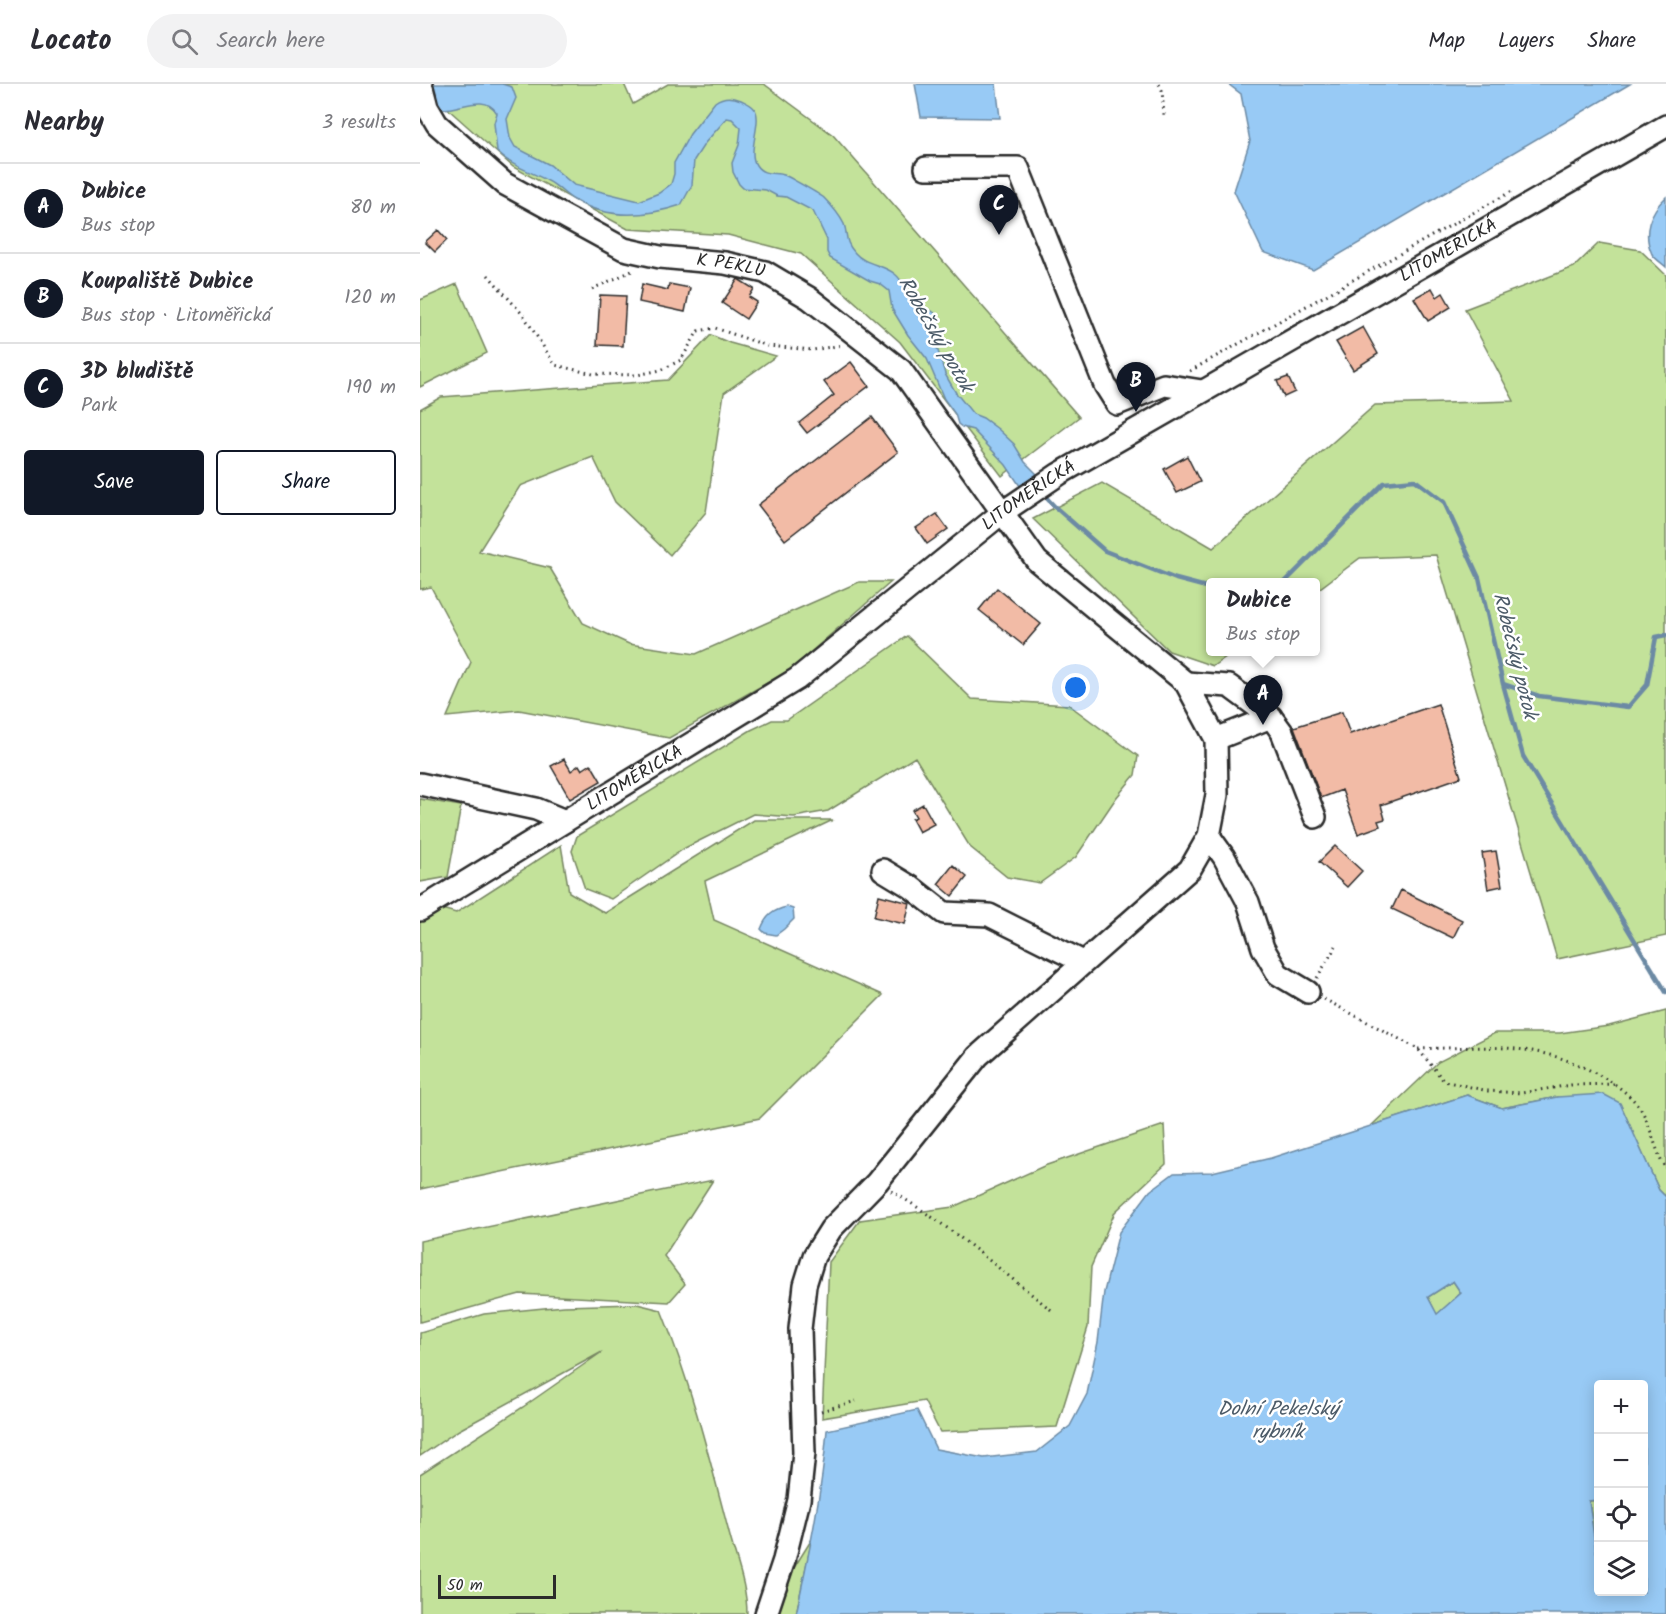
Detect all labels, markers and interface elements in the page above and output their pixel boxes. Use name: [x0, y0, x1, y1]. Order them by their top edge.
search box: [147, 14, 567, 68]
text: Locato: [30, 19, 111, 64]
text: Search here: [216, 24, 325, 59]
icon: search: [168, 25, 201, 58]
text: Map: [1428, 25, 1465, 58]
text: Layers: [1498, 25, 1554, 58]
text: Share: [1587, 25, 1636, 58]
text: Nearby: [24, 102, 104, 144]
text: 3 results: [322, 107, 396, 139]
text: Dubice: [81, 175, 146, 210]
pin: C: [980, 186, 1018, 235]
text: A: [37, 192, 50, 224]
text: 80 m: [350, 192, 396, 224]
text: Bus stop: [81, 210, 155, 242]
street label: LITOMĚŘICKÁ: [1394, 211, 1503, 290]
street label: K PEKLU: [695, 246, 768, 286]
text: Koupaliště Dubice: [81, 265, 253, 300]
water label: Robečský potok: [889, 271, 982, 401]
text: B: [37, 282, 50, 314]
text: 120 m: [344, 282, 396, 314]
text: Bus stop · Litoměřická: [81, 300, 272, 332]
text: 3D bludiště: [81, 355, 193, 390]
pin: B: [1116, 362, 1156, 412]
text: C: [37, 372, 50, 404]
text: 190 m: [346, 372, 396, 404]
text: Park: [81, 390, 117, 422]
button: Save: [24, 450, 204, 515]
button: Share: [216, 450, 396, 515]
street label: LITOMĚŘICKÁ: [975, 453, 1082, 538]
popup: [1206, 578, 1320, 656]
text: Dubice: [1226, 584, 1291, 619]
water label: Robečský potok: [1483, 589, 1546, 725]
text: Bus stop: [1226, 619, 1300, 651]
your location: [1061, 673, 1090, 702]
pin: A: [1244, 676, 1282, 725]
street label: LITOMĚŘICKÁ: [581, 737, 689, 819]
map controls: [1594, 1380, 1648, 1596]
button: +: [1594, 1380, 1648, 1434]
water label: Dolní Pekelský rybník: [1218, 1394, 1343, 1449]
button: −: [1594, 1434, 1648, 1488]
button: locate: [1594, 1488, 1648, 1542]
button: layers: [1594, 1542, 1648, 1596]
scale bar: [438, 1572, 556, 1600]
text: 50 m: [447, 1573, 483, 1598]

